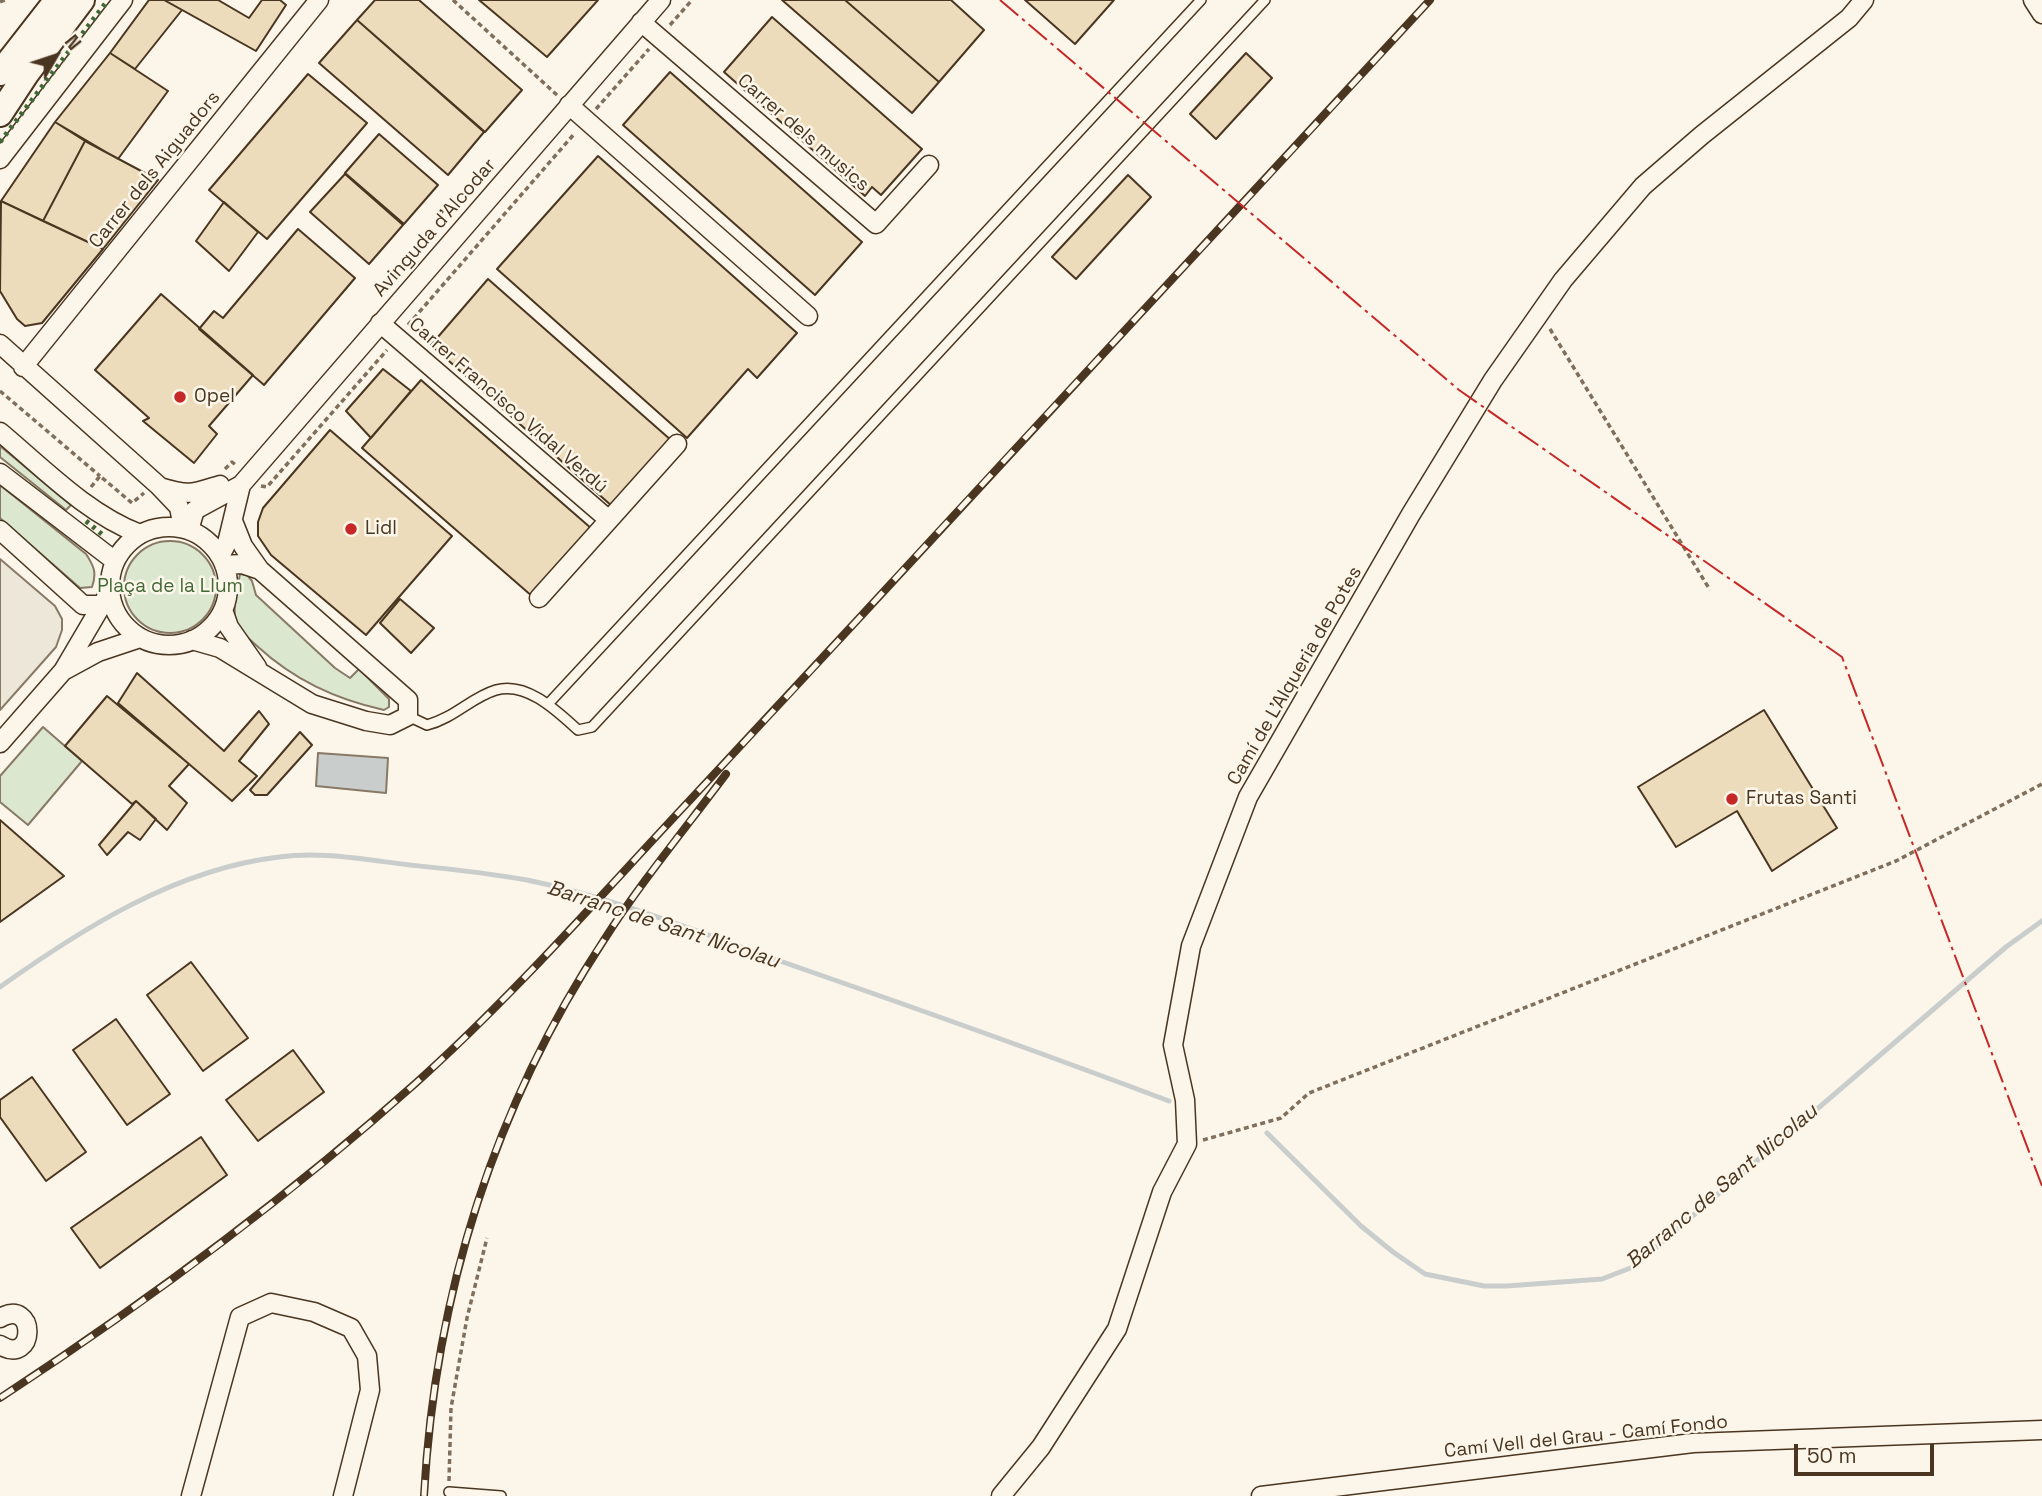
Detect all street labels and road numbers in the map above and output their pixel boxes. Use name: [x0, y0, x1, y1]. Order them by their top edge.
street label: Carrer dels musics: [732, 70, 874, 196]
street label: Carrer dels Aiguadors: [85, 87, 225, 253]
street label: Avinguda d'Alcodar: [369, 154, 501, 302]
street label: Carrer Francisco Vidal Verdú: [404, 313, 612, 499]
street label: Camí de L'Alqueria de Potes: [1223, 563, 1367, 789]
street label: Camí Vell del Grau - Camí Fondo: [1443, 1411, 1729, 1463]

